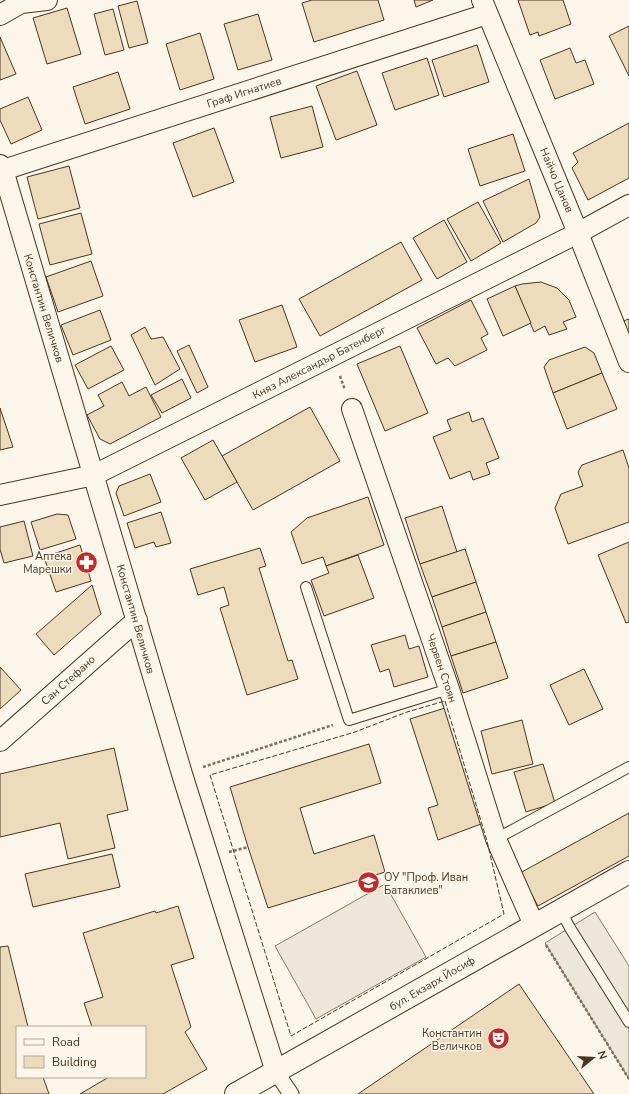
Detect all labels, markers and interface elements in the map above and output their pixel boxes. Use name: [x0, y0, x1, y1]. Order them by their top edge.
street label: Граф Игнатиев: [205, 73, 283, 112]
street label: Найчо Цанов: [536, 145, 577, 215]
street label: Константин Величков: [20, 252, 67, 364]
street label: Княз Александър Батенберг: [250, 322, 389, 403]
place label: Аптека Марешки: [23, 549, 72, 577]
pharmacy icon: Аптека Марешки: [74, 549, 100, 575]
street label: Константин Величков: [113, 563, 158, 676]
street label: Червен Стоян: [423, 632, 460, 705]
street label: Сан Стефано: [38, 652, 99, 709]
school or university icon: ОУ "Проф. Иван Батаклиев": [356, 870, 382, 896]
place label: ОУ "Проф. Иван Батаклиев": [384, 870, 468, 898]
street label: бул. Екзарх Йосиф: [387, 953, 478, 1014]
legend: [16, 1026, 146, 1078]
place label: Константин Величков: [422, 1026, 482, 1054]
theatre icon: Константин Величков: [485, 1026, 511, 1052]
text: Road: [52, 1034, 80, 1050]
north arrow: [573, 1038, 613, 1078]
text: N: [594, 1049, 610, 1061]
text: Building: [52, 1054, 97, 1070]

